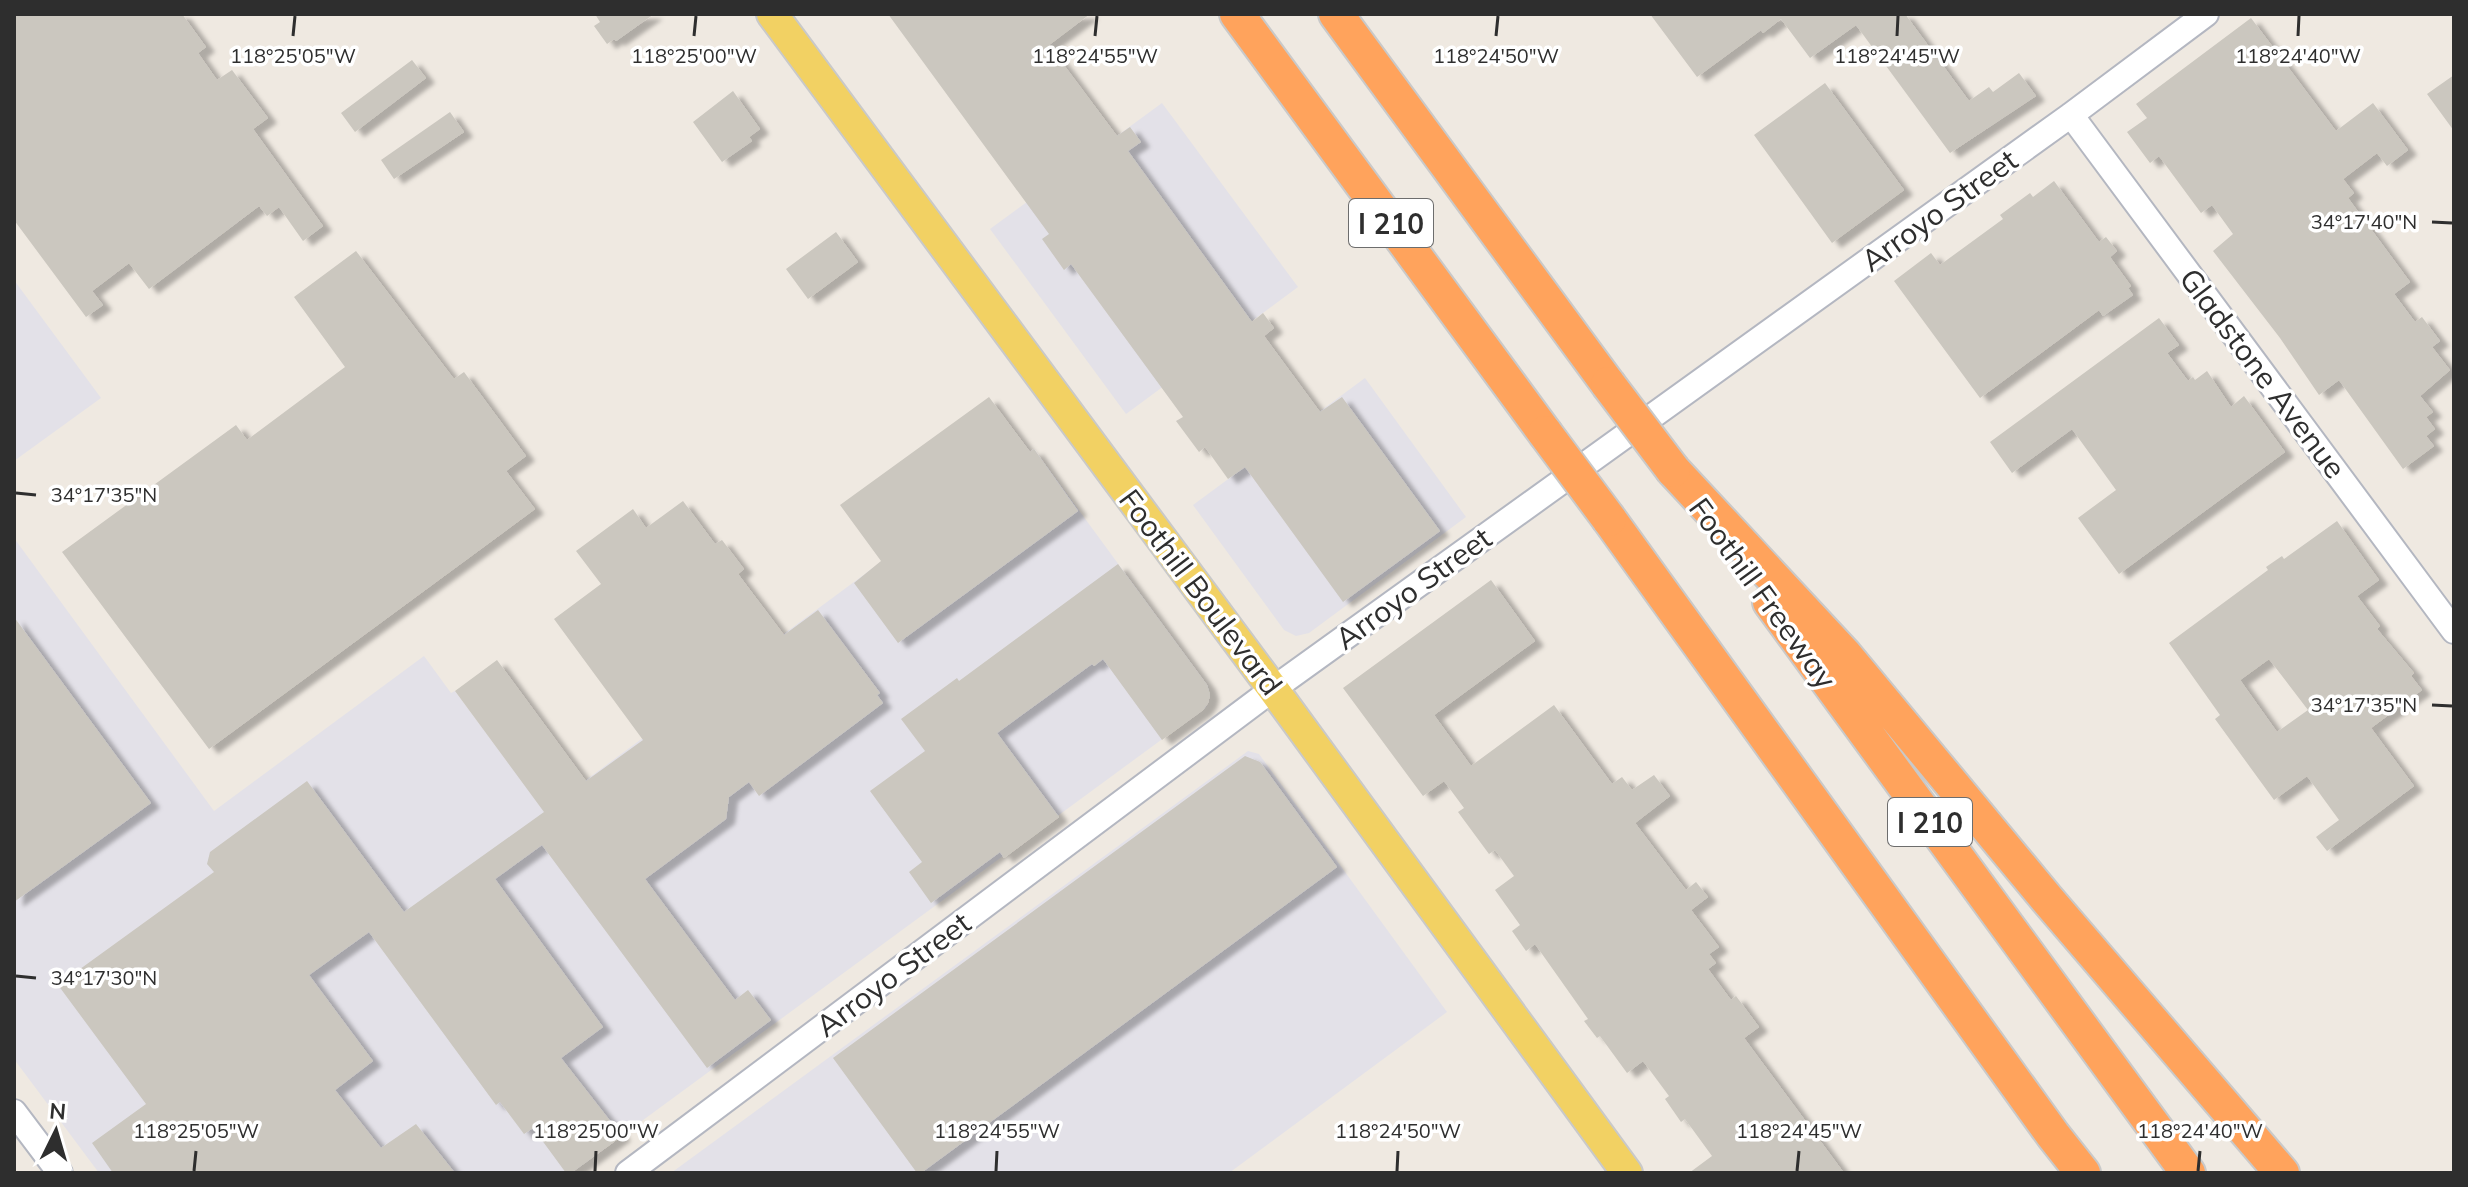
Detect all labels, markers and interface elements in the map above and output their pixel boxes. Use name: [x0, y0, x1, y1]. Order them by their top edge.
text: 118°25'05"W: [230, 43, 356, 68]
text: 118°25'00"W: [631, 43, 757, 68]
text: 118°24'55"W: [1032, 43, 1158, 68]
text: 118°24'50"W: [1433, 43, 1559, 68]
text: 118°24'45"W: [1834, 43, 1960, 68]
text: 118°24'40"W: [2235, 43, 2361, 68]
street label: Arroyo Street: [1853, 140, 2025, 280]
road number: I 210: [1349, 199, 1433, 247]
text: 34°17'40"N: [2311, 209, 2417, 234]
street label: Gladstone Avenue: [2172, 260, 2354, 486]
street label: Foothill Boulevard: [1111, 481, 1291, 703]
text: 34°17'35"N: [51, 482, 157, 507]
street label: Foothill Freeway: [1681, 490, 1845, 696]
street label: Arroyo Street: [1327, 518, 1499, 658]
text: 34°17'35"N: [2311, 692, 2417, 717]
road number: I 210: [1888, 798, 1972, 846]
street label: Arroyo Street: [808, 903, 978, 1045]
text: 34°17'30"N: [51, 965, 157, 990]
north arrow: [16, 1091, 96, 1171]
text: N: [48, 1096, 67, 1126]
text: 118°25'05"W: [133, 1118, 259, 1143]
text: 118°25'00"W: [533, 1118, 659, 1143]
text: 118°24'55"W: [934, 1118, 1060, 1143]
text: 118°24'50"W: [1335, 1118, 1461, 1143]
text: 118°24'45"W: [1736, 1118, 1862, 1143]
text: 118°24'40"W: [2137, 1118, 2263, 1143]

